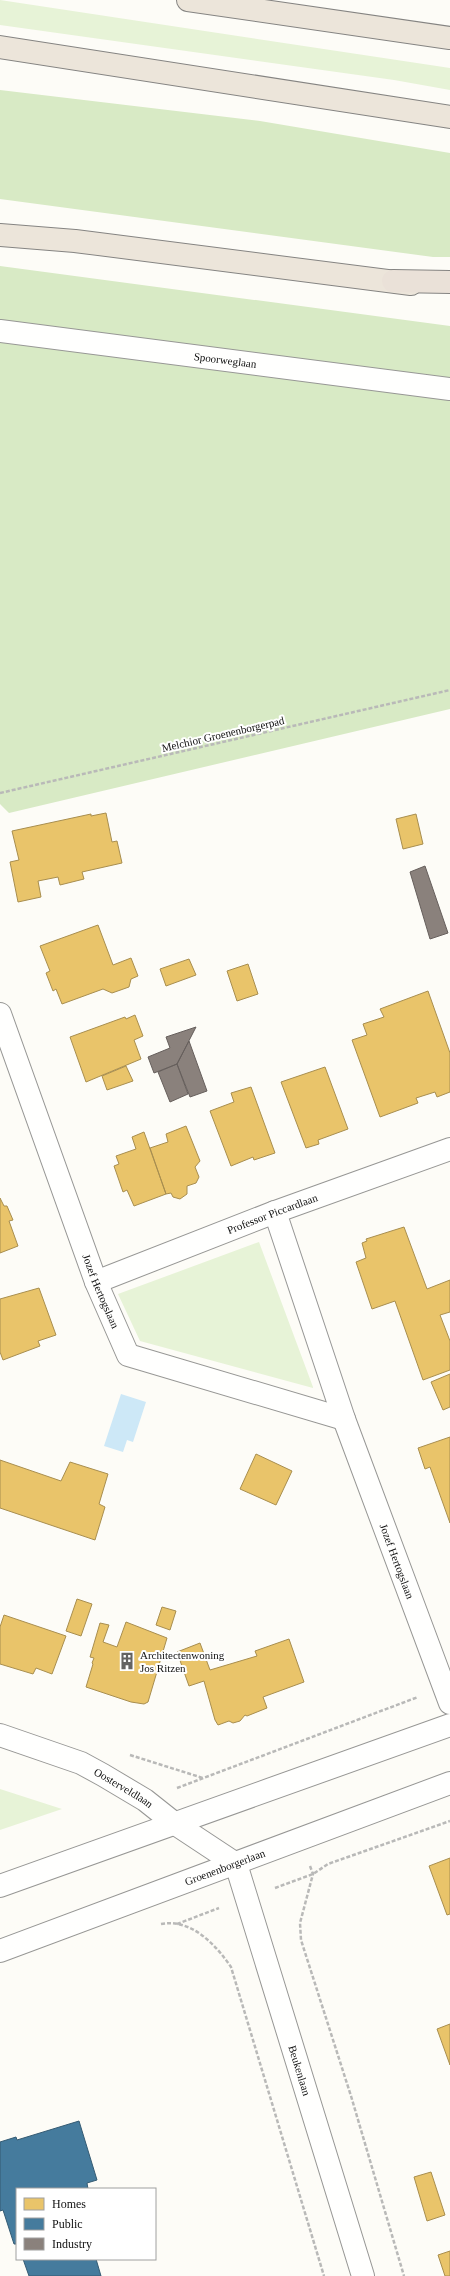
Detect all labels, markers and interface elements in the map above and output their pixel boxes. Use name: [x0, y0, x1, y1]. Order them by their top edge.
street label: Spoorweglaan: [193, 350, 258, 370]
street label: Melchior Groenenborgerpad: [161, 714, 286, 754]
street label: Professor Piccardlaan: [225, 1191, 320, 1236]
street label: Jozef Hertogslaan: [80, 1252, 122, 1331]
street label: Jozef Hertogslaan: [378, 1522, 417, 1601]
place label: Architectenwoning Jos Ritzen: [140, 1649, 225, 1674]
building icon: Architectenwoning Jos Ritzen: [117, 1651, 137, 1671]
street label: Oosterveldlaan: [92, 1765, 156, 1810]
street label: Groenenborgerlaan: [183, 1846, 267, 1888]
street label: Beukenlaan: [286, 2044, 313, 2097]
legend: [16, 2188, 156, 2260]
text: Homes: [52, 2197, 86, 2211]
text: Public: [52, 2217, 83, 2231]
text: Industry: [52, 2237, 92, 2251]

